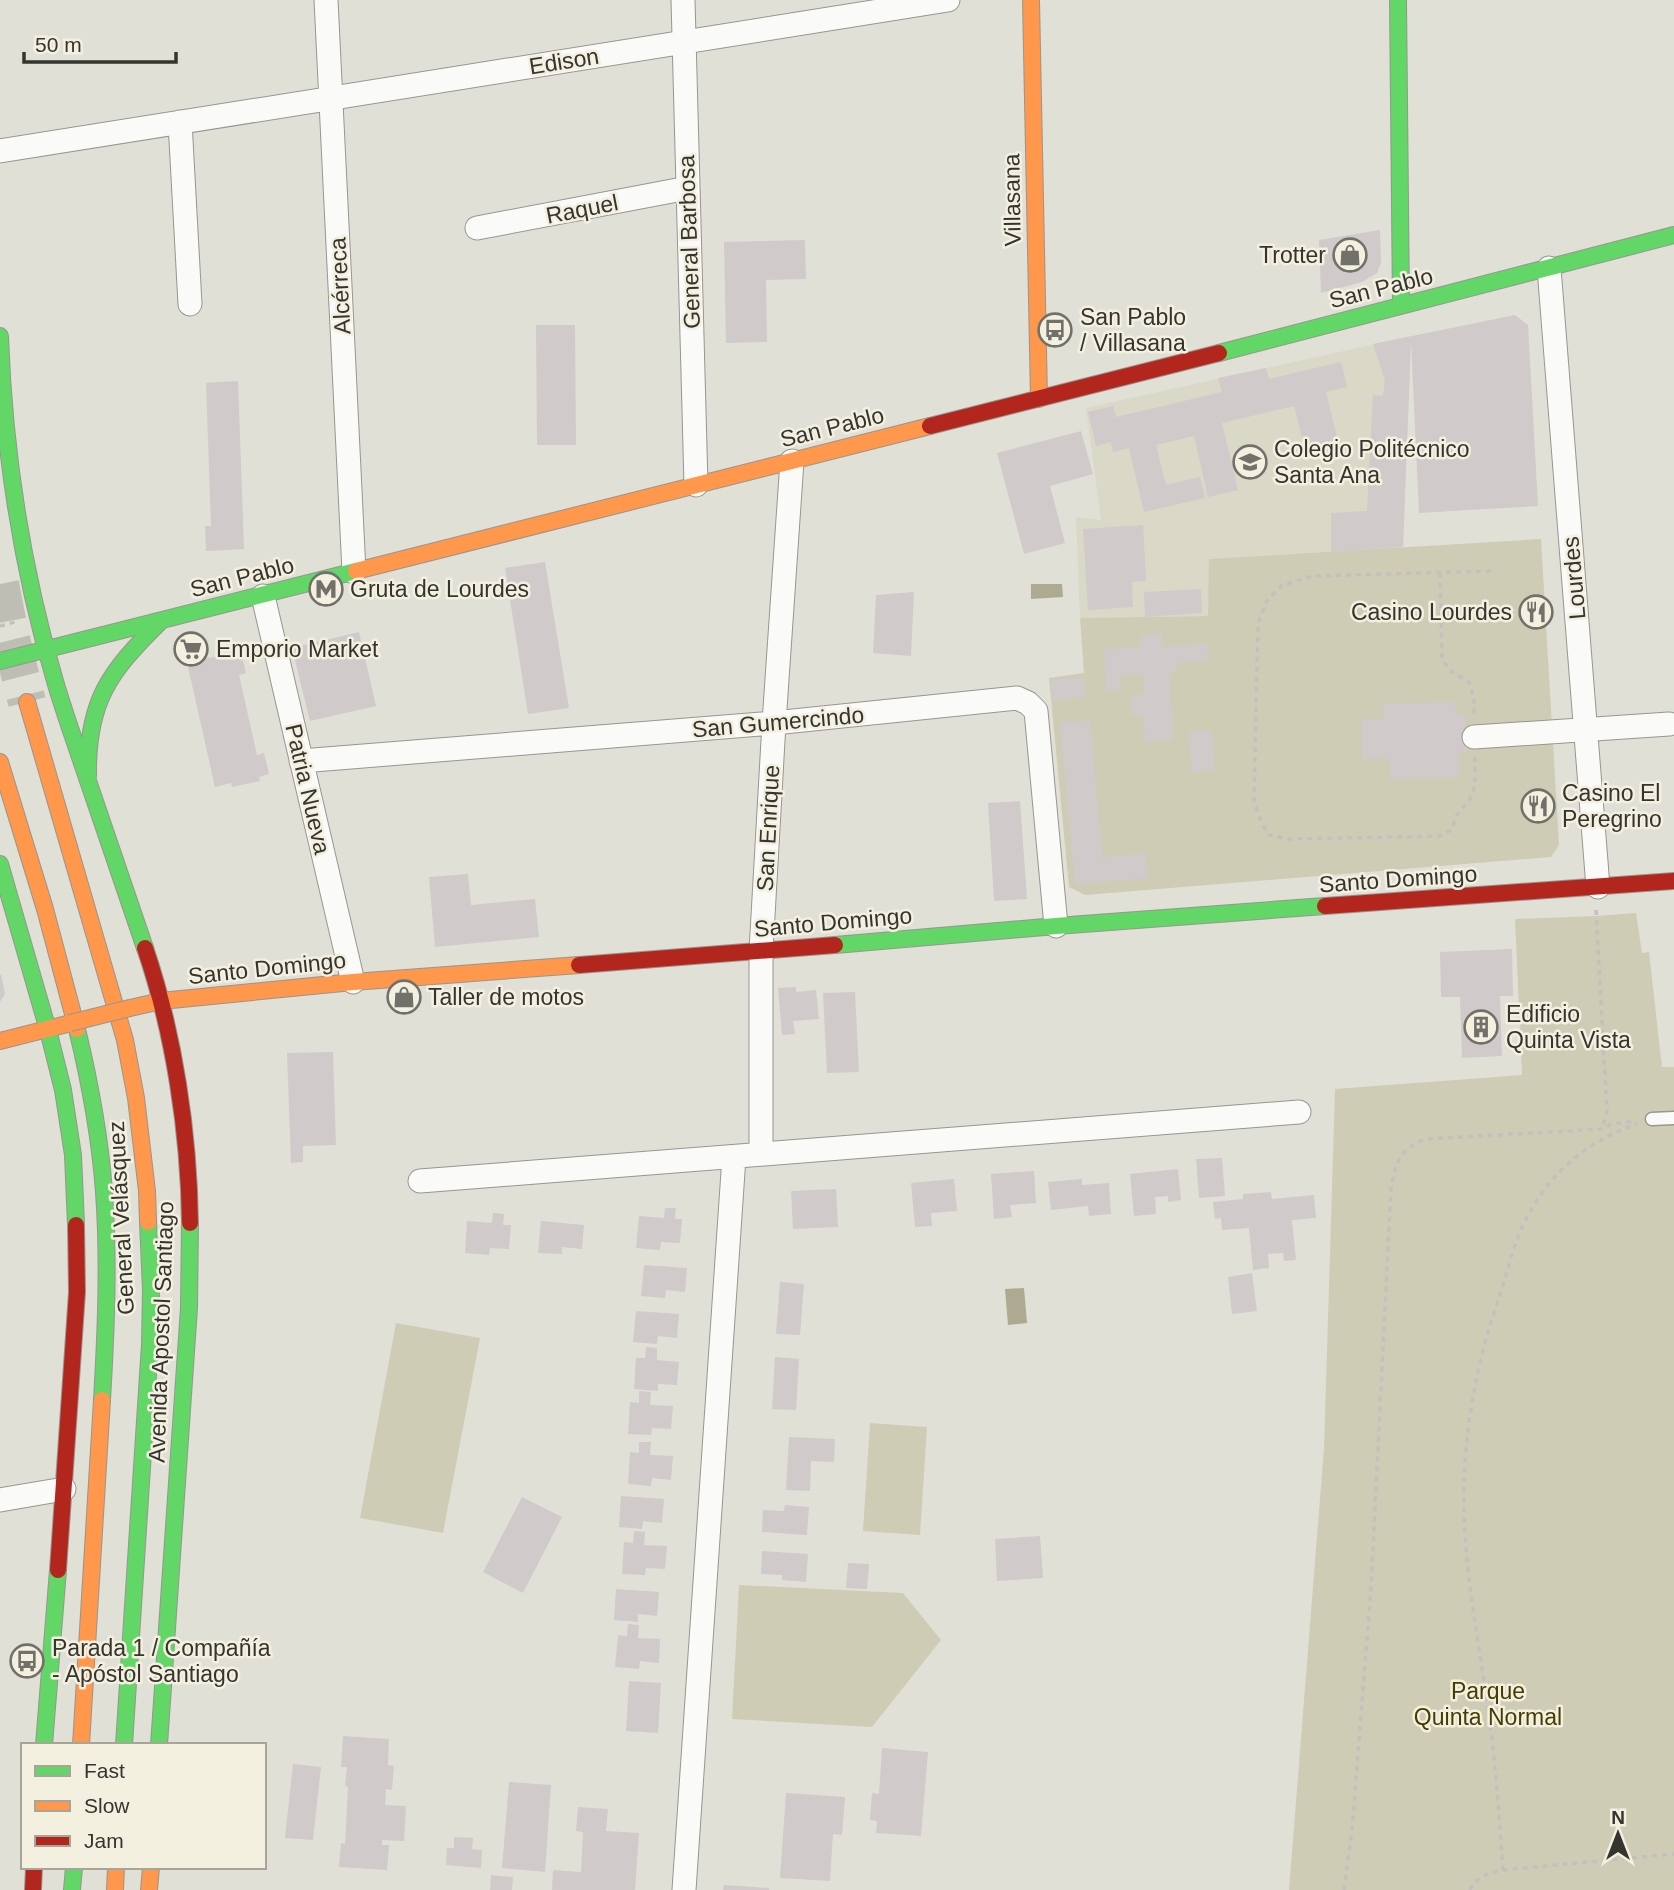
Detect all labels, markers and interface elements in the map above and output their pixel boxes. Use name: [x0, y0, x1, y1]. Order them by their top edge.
scale bar: [24, 21, 177, 65]
text: 50 m: [35, 33, 82, 56]
street label: Edison: [527, 43, 601, 79]
street label: Villasana: [998, 153, 1026, 247]
street label: General Barbosa: [673, 154, 705, 329]
street label: Raquel: [544, 189, 620, 229]
shop icon: Trotter: [1331, 236, 1369, 274]
street label: Alcérreca: [324, 237, 356, 335]
place label: Trotter: [1259, 242, 1326, 268]
street label: San Pablo: [1326, 263, 1436, 313]
place label: San Pablo / Villasana: [1080, 304, 1186, 356]
bus stop icon: San Pablo / Villasana: [1036, 311, 1074, 349]
street label: San Pablo: [777, 402, 887, 452]
place label: Colegio Politécnico Santa Ana: [1274, 436, 1470, 488]
school or university icon: Colegio Politécnico Santa Ana: [1231, 443, 1269, 481]
street label: Lourdes: [1557, 535, 1591, 621]
street label: San Pablo: [187, 552, 297, 602]
metro station icon: Gruta de Lourdes: [307, 570, 345, 608]
place label: Gruta de Lourdes: [350, 576, 529, 602]
restaurant icon: Casino Lourdes: [1517, 593, 1555, 631]
place label: Casino Lourdes: [1351, 599, 1512, 625]
supermarket icon: Emporio Market: [172, 630, 210, 668]
place label: Emporio Market: [216, 636, 379, 662]
street label: San Gumercindo: [691, 702, 865, 742]
street label: Patria Nueva: [280, 721, 336, 857]
street label: San Enrique: [752, 764, 784, 892]
place label: Casino El Peregrino: [1562, 780, 1662, 832]
restaurant icon: Casino El Peregrino: [1519, 787, 1557, 825]
street label: Santo Domingo: [1318, 861, 1478, 897]
street label: Santo Domingo: [753, 902, 913, 942]
street label: Santo Domingo: [187, 947, 347, 989]
shop icon: Taller de motos: [385, 978, 423, 1016]
place label: Taller de motos: [428, 984, 584, 1010]
place label: Edificio Quinta Vista: [1506, 1001, 1631, 1053]
building icon: Edificio Quinta Vista: [1462, 1008, 1500, 1046]
street label: General Velásquez: [103, 1120, 139, 1316]
street label: Avenida Apostol Santiago: [143, 1201, 179, 1463]
place label: Parada 1 / Compañía - Apóstol Santiago: [52, 1635, 271, 1687]
bus stop icon: Parada 1 / Compañía - Apóstol Santiago: [8, 1642, 46, 1680]
park label: Parque Quinta Normal: [1414, 1678, 1562, 1730]
legend: [21, 1743, 266, 1869]
text: Fast: [84, 1759, 125, 1782]
text: Slow: [84, 1794, 130, 1817]
north arrow: [1583, 1799, 1653, 1869]
text: N: [1611, 1807, 1625, 1828]
text: Jam: [84, 1829, 124, 1852]

